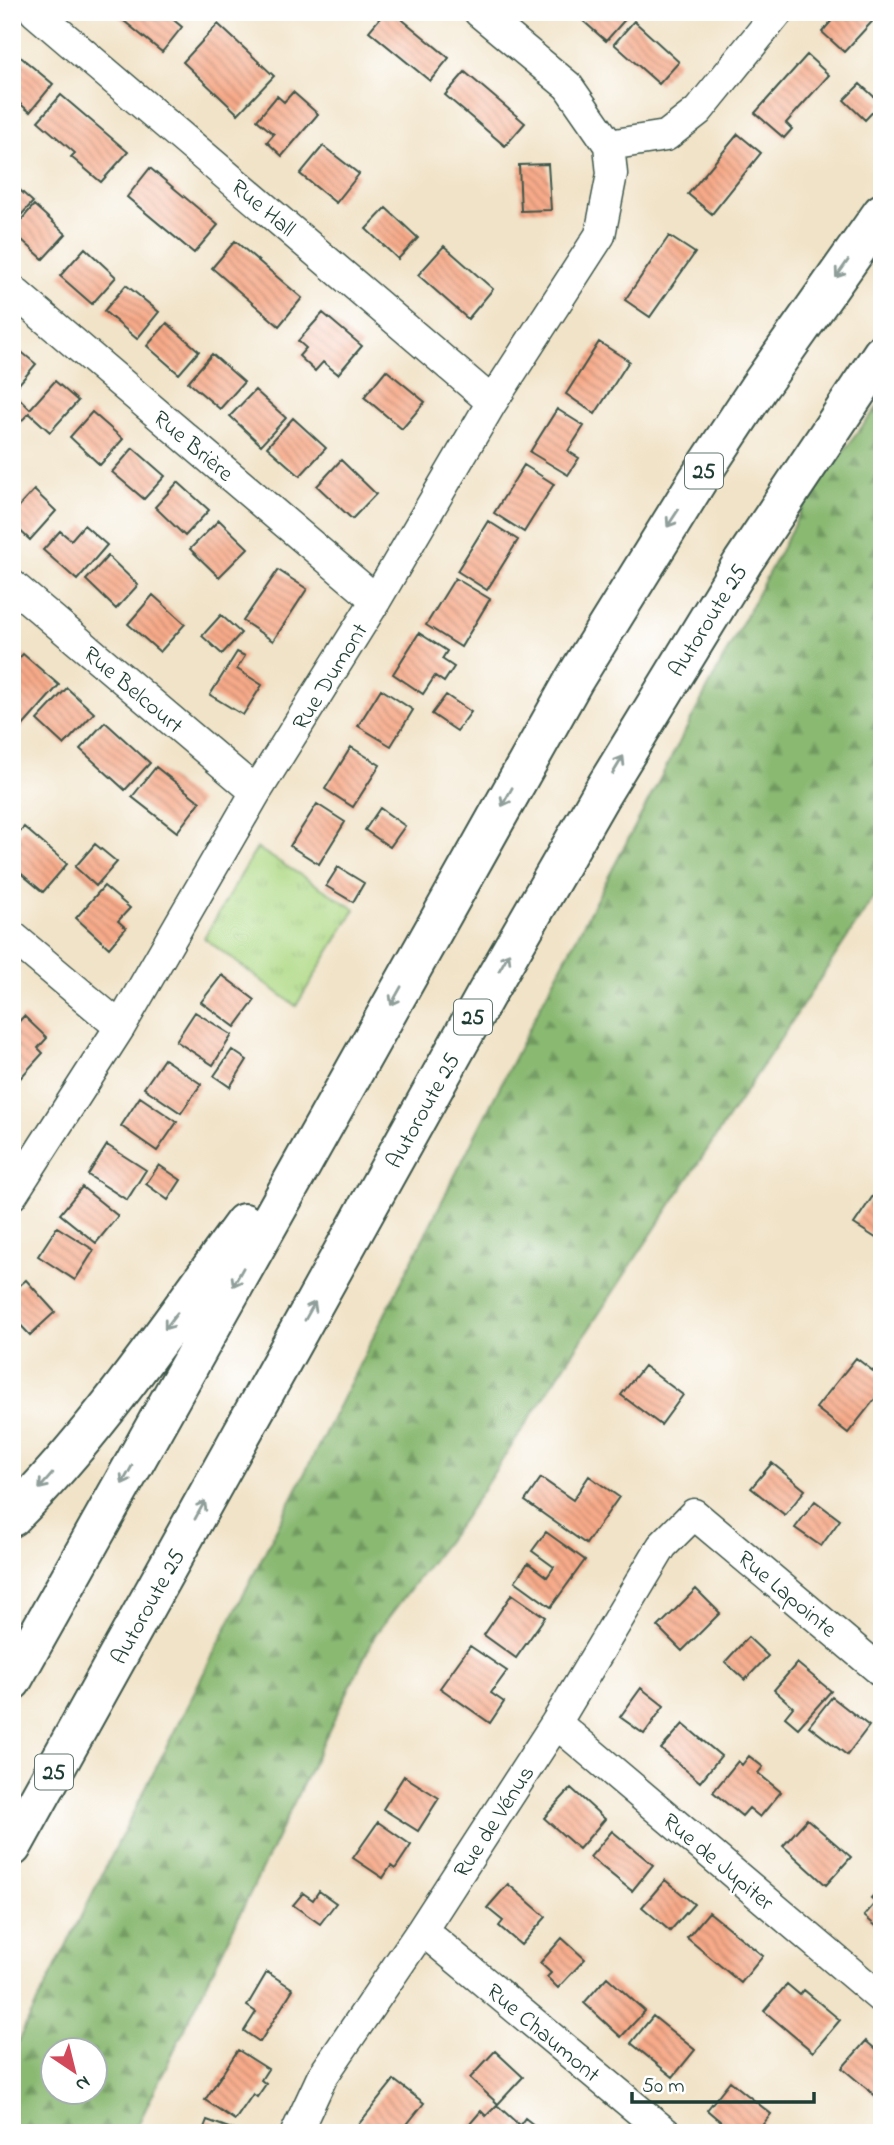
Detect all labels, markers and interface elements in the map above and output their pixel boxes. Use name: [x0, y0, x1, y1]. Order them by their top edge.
street label: Rue Hall: [223, 172, 302, 246]
one-way arrow: [835, 259, 849, 278]
street label: Rue Brière: [145, 403, 240, 491]
road number: 25: [685, 454, 723, 489]
one-way arrow: [666, 507, 680, 527]
street label: Autoroute 25: [661, 559, 757, 684]
street label: Rue Dumont: [285, 617, 377, 737]
street label: Rue Belcourt: [75, 639, 190, 743]
one-way arrow: [611, 755, 625, 775]
one-way arrow: [500, 786, 513, 807]
one-way arrow: [497, 952, 511, 972]
one-way arrow: [389, 985, 403, 1005]
road number: 25: [454, 1000, 492, 1034]
street label: Autoroute 25: [379, 1047, 470, 1175]
one-way arrow: [230, 1266, 244, 1286]
one-way arrow: [303, 1301, 317, 1321]
one-way arrow: [164, 1311, 179, 1330]
one-way arrow: [120, 1465, 134, 1485]
one-way arrow: [38, 1472, 54, 1490]
one-way arrow: [193, 1500, 207, 1520]
street label: Autoroute 25: [104, 1543, 195, 1671]
street label: Rue Lapointe: [730, 1543, 844, 1647]
road number: 25: [35, 1754, 73, 1790]
street label: Rue de Vénus: [446, 1760, 544, 1885]
street label: Rue de Jupiter: [654, 1806, 781, 1920]
street label: Rue Chaumont: [478, 1976, 607, 2092]
north arrow: [38, 2036, 108, 2106]
scale bar: [632, 2061, 814, 2105]
text: N: [69, 2068, 95, 2098]
text: 50 m: [642, 2072, 685, 2102]

